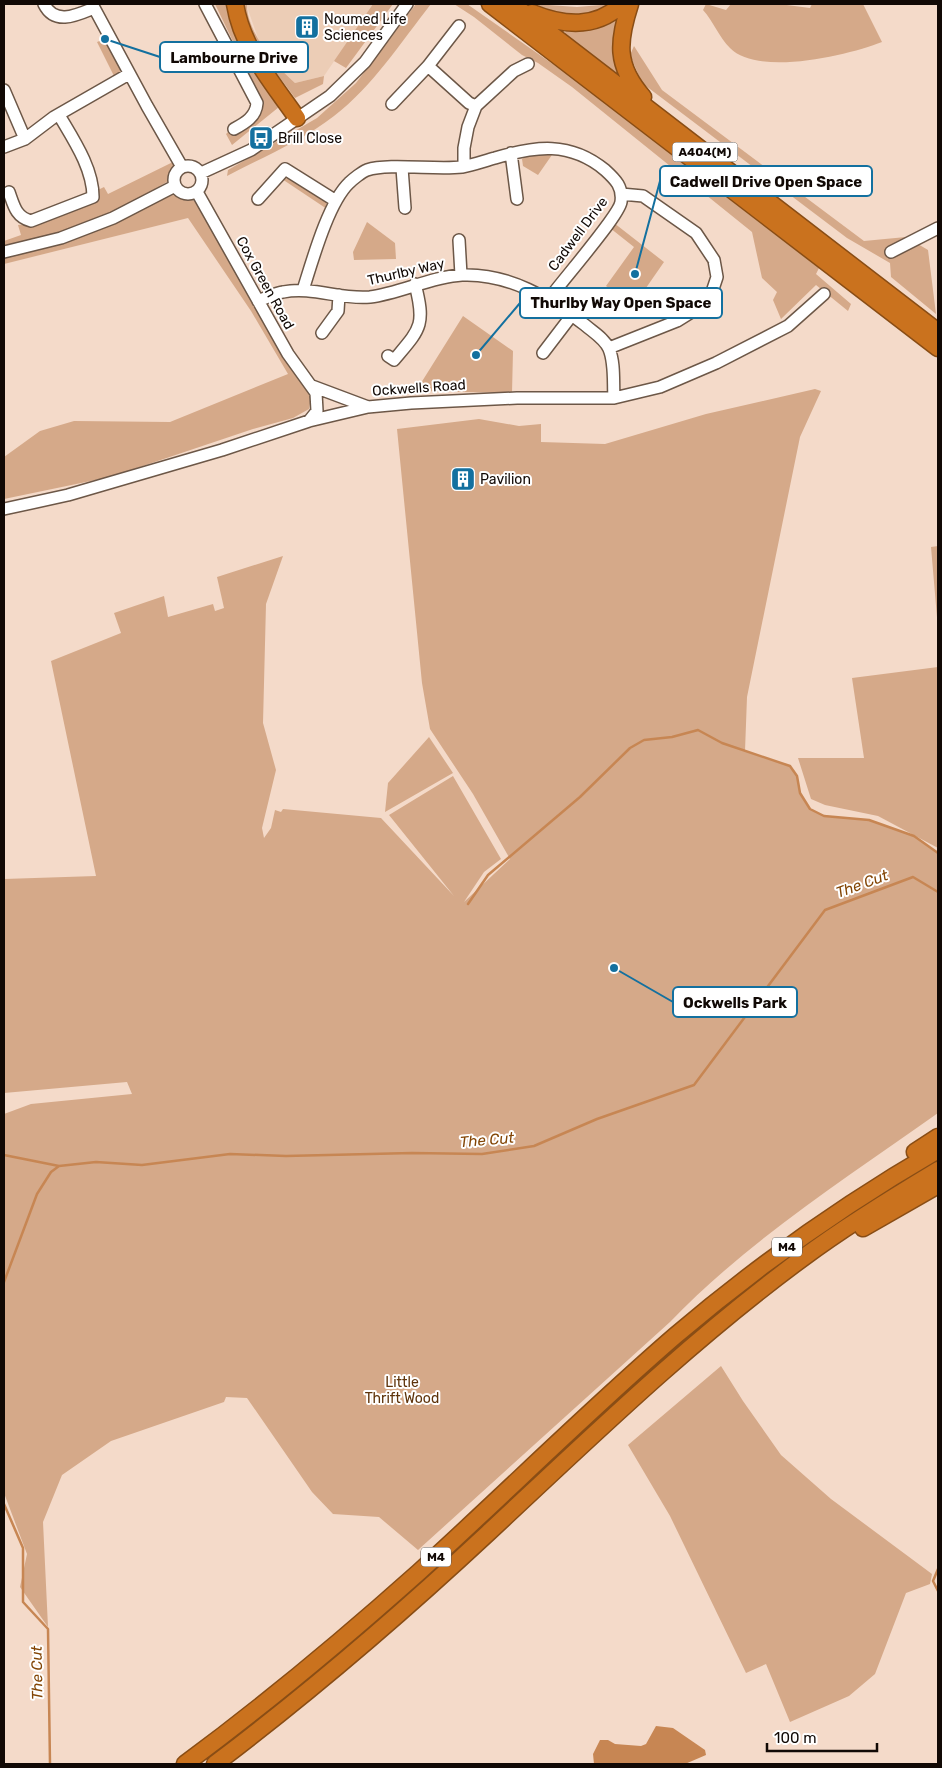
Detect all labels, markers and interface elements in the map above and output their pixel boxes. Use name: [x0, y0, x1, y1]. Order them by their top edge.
place label: Noumed Life Sciences: [324, 11, 407, 44]
building icon: Noumed Life Sciences: [294, 14, 320, 40]
callout: Lambourne Drive: [160, 42, 308, 72]
text: Lambourne Drive: [170, 49, 298, 67]
bus stop icon: Brill Close: [248, 125, 274, 151]
place label: Brill Close: [278, 130, 342, 147]
road number: A404(M): [672, 142, 738, 162]
callout: Cadwell Drive Open Space: [660, 166, 872, 196]
text: Cadwell Drive Open Space: [670, 173, 862, 191]
street label: Cadwell Drive: [545, 194, 611, 274]
street label: Cox Green Road: [232, 234, 298, 332]
street label: Thurlby Way: [366, 255, 446, 289]
callout: Thurlby Way Open Space: [520, 288, 722, 318]
text: Thurlby Way Open Space: [531, 294, 712, 312]
street label: Ockwells Road: [372, 376, 466, 400]
building icon: Pavilion: [450, 466, 476, 492]
place label: Pavilion: [480, 471, 531, 488]
water label: The Cut: [833, 866, 891, 902]
callout: Ockwells Park: [673, 987, 797, 1017]
text: Ockwells Park: [683, 994, 787, 1012]
water label: The Cut: [459, 1129, 515, 1151]
road number: M4: [772, 1238, 802, 1256]
park label: Little Thrift Wood: [365, 1374, 439, 1407]
road number: M4: [421, 1548, 451, 1566]
water label: The Cut: [28, 1645, 46, 1700]
scale bar: [767, 1720, 877, 1752]
text: 100 m: [774, 1729, 816, 1747]

